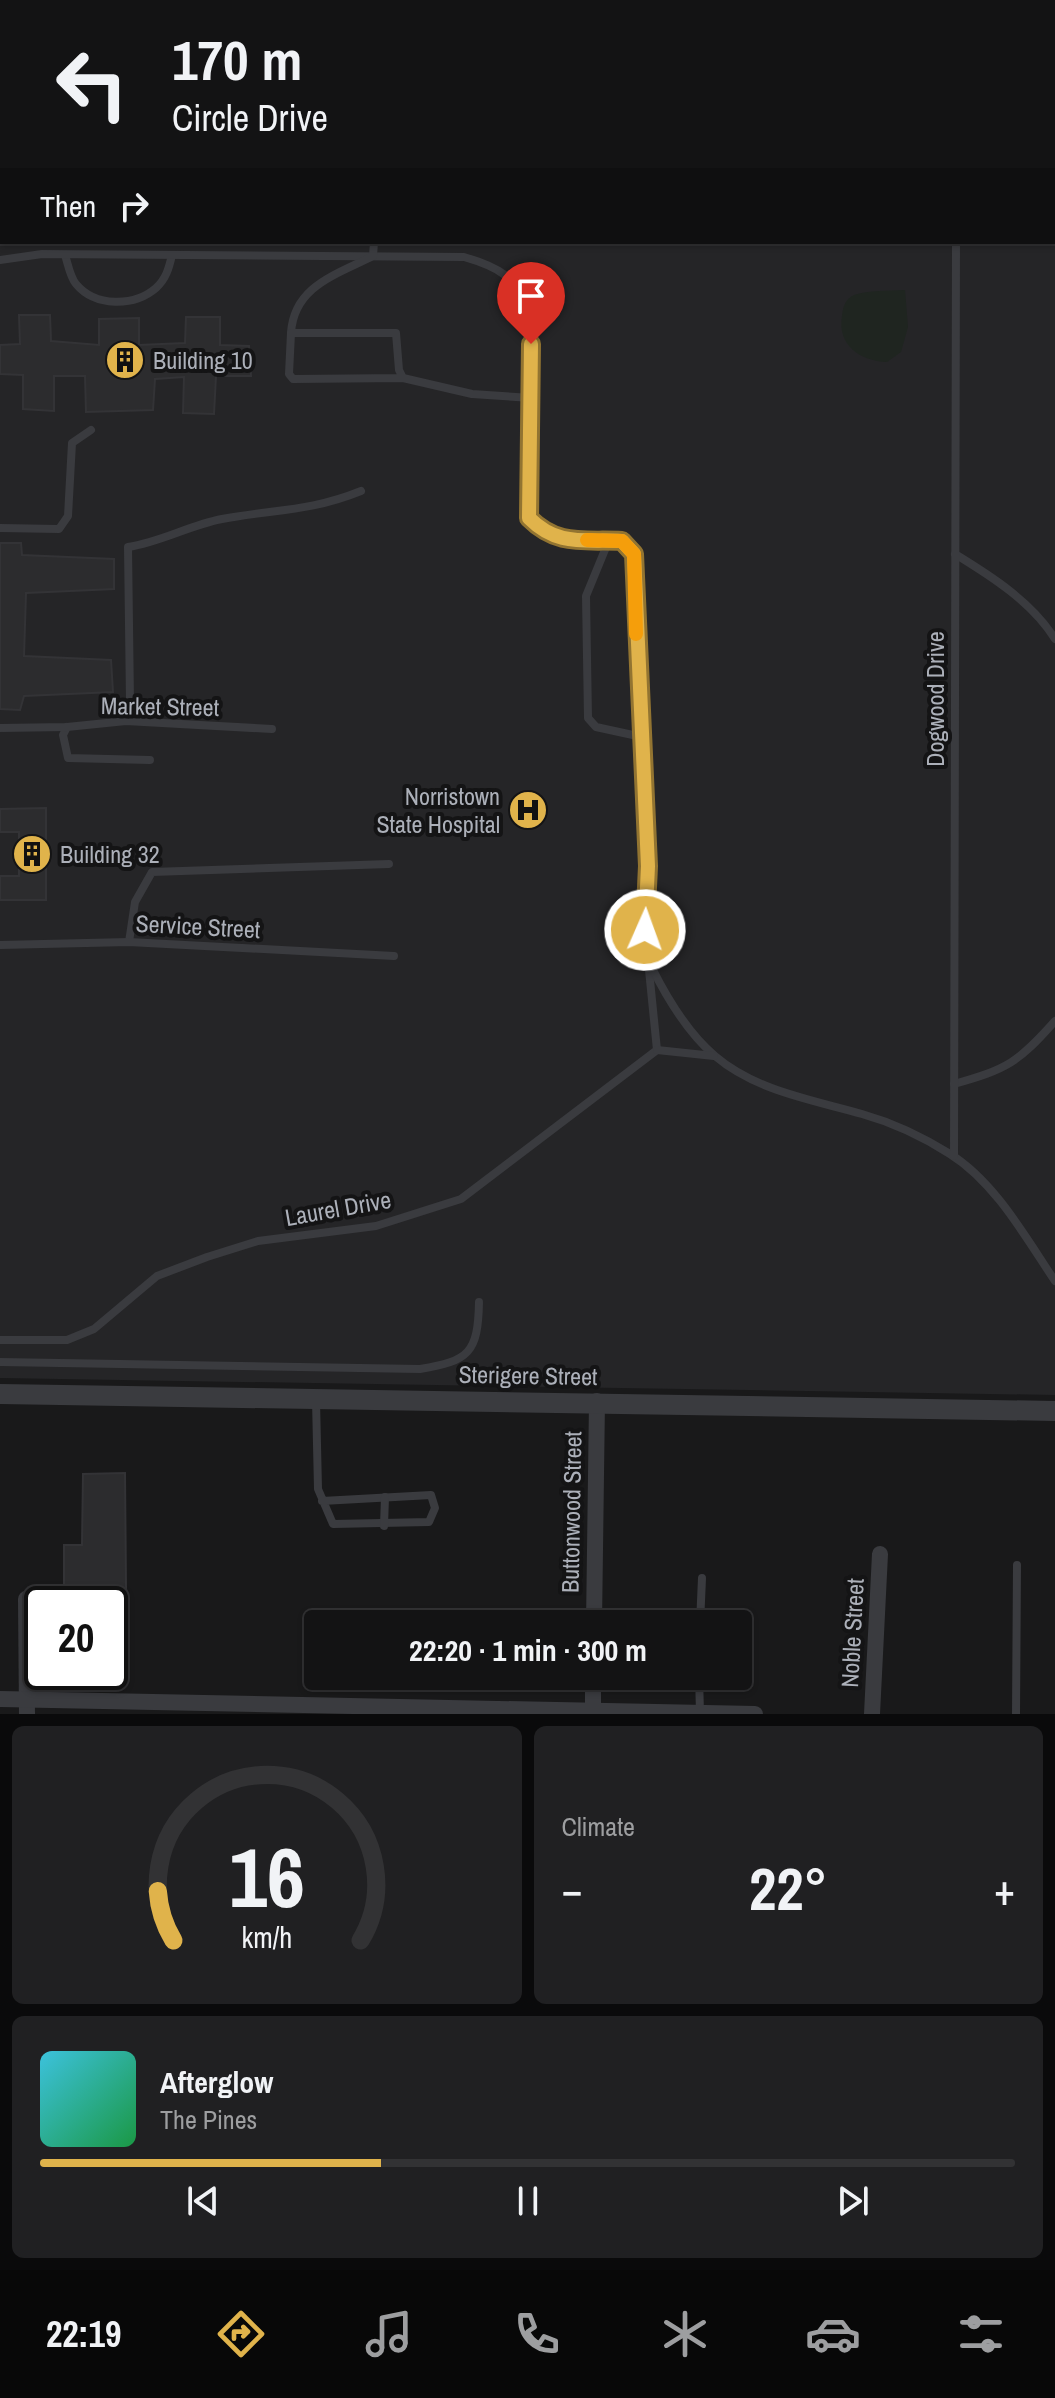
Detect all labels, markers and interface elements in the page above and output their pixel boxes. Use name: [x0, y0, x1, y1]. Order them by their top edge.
text: 170 m: [172, 22, 302, 97]
icon: left: [40, 32, 144, 136]
text: Circle Drive: [172, 94, 328, 142]
icon: right: [112, 184, 156, 228]
text: Then: [40, 186, 96, 226]
pin: [497, 262, 565, 344]
icon: arrive: [509, 274, 553, 318]
building icon: Building 10: [104, 339, 146, 381]
place label: Building 10: [153, 344, 253, 376]
street label: Dogwood Drive: [919, 631, 951, 767]
street label: Market Street: [101, 689, 220, 723]
place label: Norristown State Hospital: [376, 780, 500, 840]
hospital icon: Norristown State Hospital: [507, 789, 549, 831]
building icon: Building 32: [11, 833, 53, 875]
place label: Building 32: [60, 838, 160, 870]
position arrow: [603, 888, 687, 972]
street label: Service Street: [135, 907, 262, 945]
street label: Laurel Drive: [282, 1183, 394, 1233]
street label: Sterigere Street: [458, 1358, 598, 1392]
street label: Buttonwood Street: [554, 1430, 588, 1593]
street label: Noble Street: [833, 1577, 871, 1688]
speed limit sign: 20: [24, 1586, 128, 1690]
text: 22:20 · 1 min · 300 m: [409, 1630, 647, 1670]
text: Climate: [562, 1809, 635, 1844]
text: 16: [229, 1821, 305, 1933]
text: 22°: [749, 1848, 828, 1929]
text: −: [562, 1859, 583, 1919]
text: +: [994, 1859, 1015, 1919]
text: km/h: [241, 1918, 292, 1957]
text: Afterglow: [160, 2062, 273, 2102]
text: The Pines: [160, 2102, 257, 2137]
icon: previous: [181, 2179, 225, 2223]
icon: pause: [506, 2179, 550, 2223]
icon: next: [831, 2179, 875, 2223]
icon: directions: [213, 2306, 269, 2362]
icon: music: [361, 2306, 417, 2362]
icon: phone: [509, 2306, 565, 2362]
icon: climate: [657, 2306, 713, 2362]
icon: car: [805, 2306, 861, 2362]
icon: filters: [953, 2306, 1009, 2362]
text: 22:19: [46, 2310, 121, 2358]

